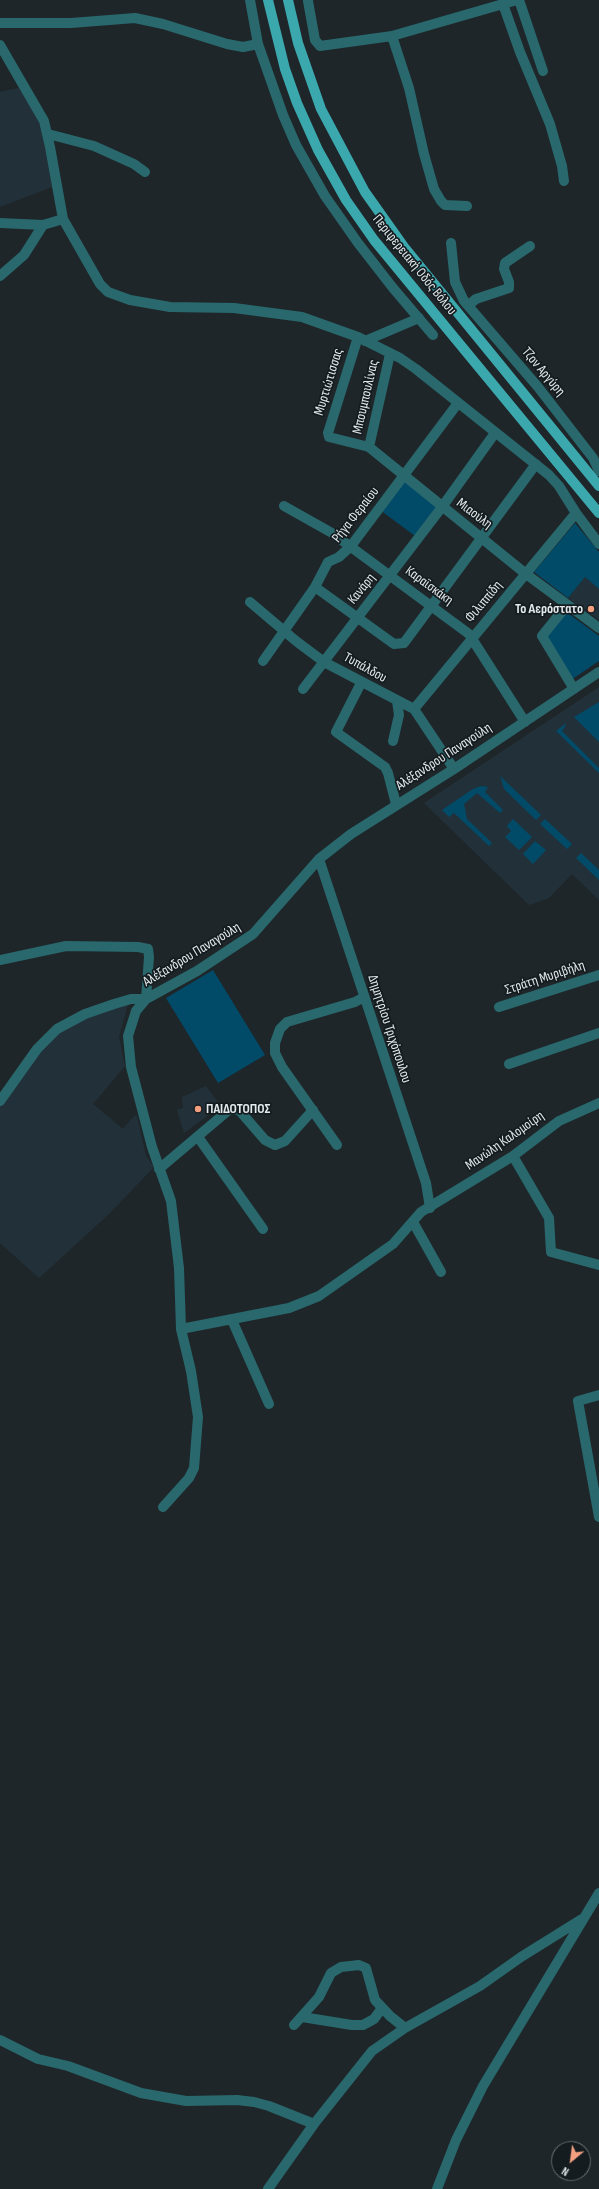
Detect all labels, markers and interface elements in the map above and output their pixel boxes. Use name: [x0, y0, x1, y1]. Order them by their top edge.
street label: Περιφερειακή Οδός Βόλου: [368, 211, 460, 319]
street label: Τζον Αργύρη: [518, 344, 568, 400]
street label: Μυρτιώτισσας: [311, 346, 347, 418]
street label: Μπουμπουλίνας: [349, 358, 383, 436]
street label: Ρήγα Φεραίου: [329, 484, 383, 546]
street label: Μιαούλη: [453, 495, 495, 533]
street label: Καραϊσκάκη: [402, 563, 456, 609]
street label: Κανάρη: [344, 570, 380, 608]
street label: Φιλιππίδη: [462, 578, 506, 626]
place label: Το Αερόστατο: [515, 601, 583, 617]
marker: Το Αερόστατο: [586, 604, 596, 614]
street label: Τυπάλδου: [340, 649, 390, 687]
street label: Αλέξανδρου Παναγούλη: [393, 720, 495, 794]
street label: Αλέξανδρου Παναγούλη: [140, 919, 244, 991]
street label: Στράτη Μυριβήλη: [503, 957, 587, 999]
street label: Δημητρίου Τριχόπουλου: [364, 973, 414, 1085]
place label: ΠΑΙΔΟΤΟΠΟΣ: [206, 1101, 270, 1117]
marker: ΠΑΙΔΟΤΟΠΟΣ: [193, 1104, 203, 1114]
street label: Μανώλη Καλομοίρη: [462, 1108, 548, 1174]
north arrow: [551, 2141, 591, 2181]
text: N: [560, 2164, 571, 2178]

